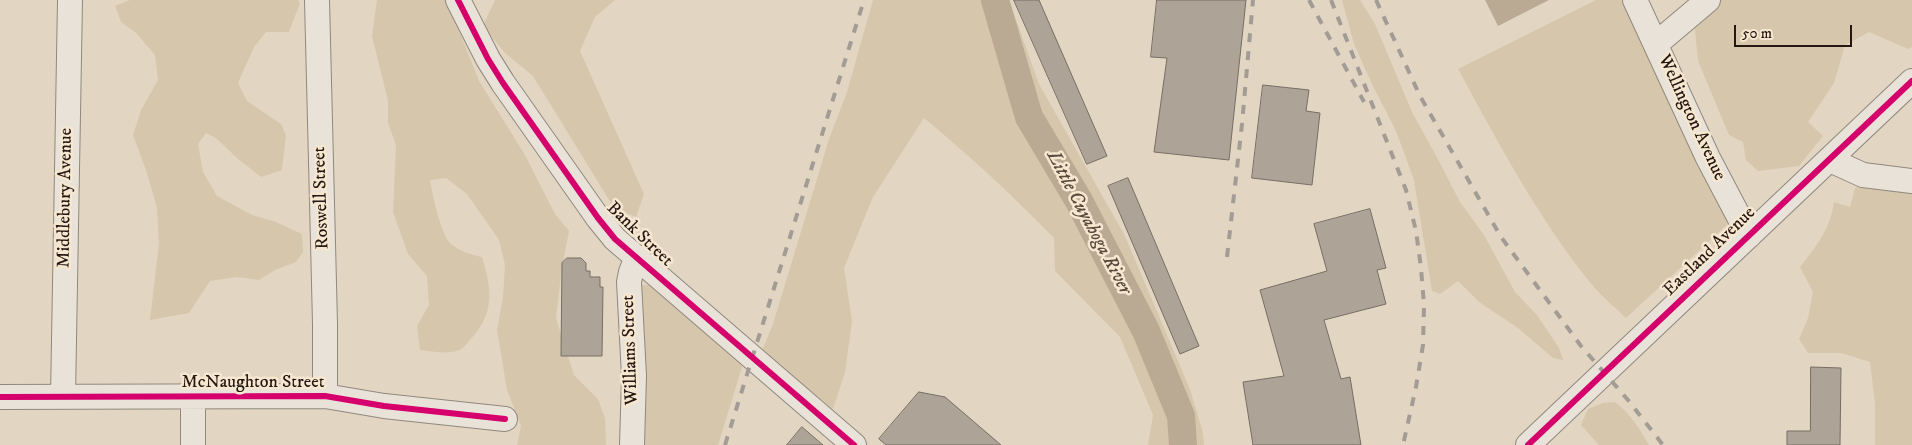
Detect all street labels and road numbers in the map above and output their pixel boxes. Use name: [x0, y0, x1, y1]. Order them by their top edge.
street label: Wellington Avenue: [1652, 52, 1730, 184]
street label: Middlebury Avenue: [54, 128, 78, 268]
street label: Roswell Street: [309, 146, 335, 250]
street label: Bank Street: [601, 198, 677, 272]
street label: Eastland Avenue: [1660, 203, 1760, 301]
street label: Williams Street: [618, 295, 644, 405]
street label: McNaughton Street: [182, 372, 324, 394]

